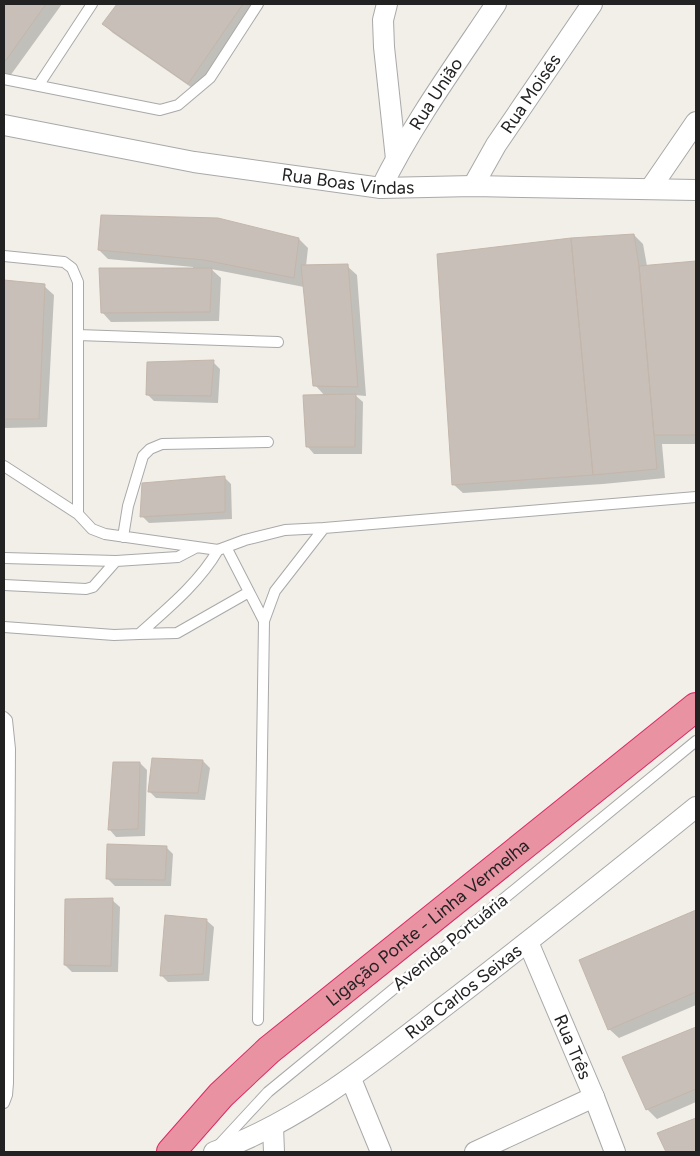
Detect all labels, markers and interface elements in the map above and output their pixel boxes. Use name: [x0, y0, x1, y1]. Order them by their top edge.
street label: Rua Moisés: [496, 50, 566, 138]
street label: Rua União: [405, 54, 467, 134]
street label: Rua Boas Vindas: [280, 163, 415, 199]
street label: Ligação Ponte - Linha Vermelha: [322, 834, 534, 1011]
street label: Avenida Portuária: [388, 889, 512, 995]
street label: Rua Carlos Seixas: [401, 939, 526, 1044]
street label: Rua Três: [549, 1011, 596, 1083]

